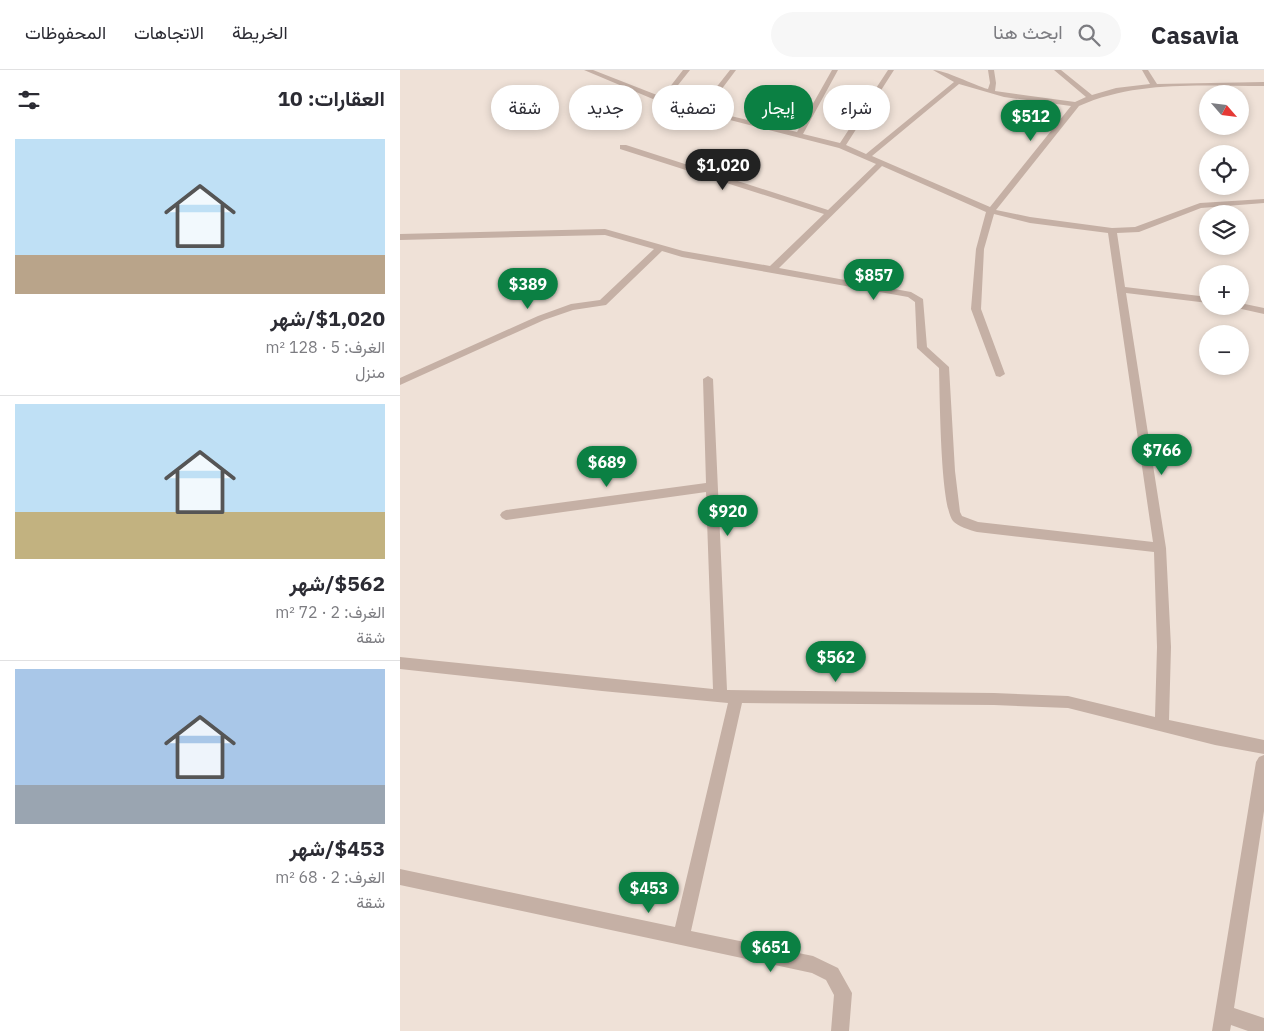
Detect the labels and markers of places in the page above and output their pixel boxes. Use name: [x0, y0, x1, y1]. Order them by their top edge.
pin: $512: [1001, 100, 1061, 142]
pin: $1,020: [682, 148, 764, 191]
pin: $857: [844, 258, 904, 301]
pin: $389: [498, 268, 558, 310]
pin: $766: [1132, 434, 1192, 476]
pin: $689: [577, 446, 637, 488]
pin: $920: [698, 494, 758, 537]
pin: $562: [806, 640, 866, 683]
pin: $453: [619, 872, 679, 914]
pin: $651: [741, 930, 801, 973]

